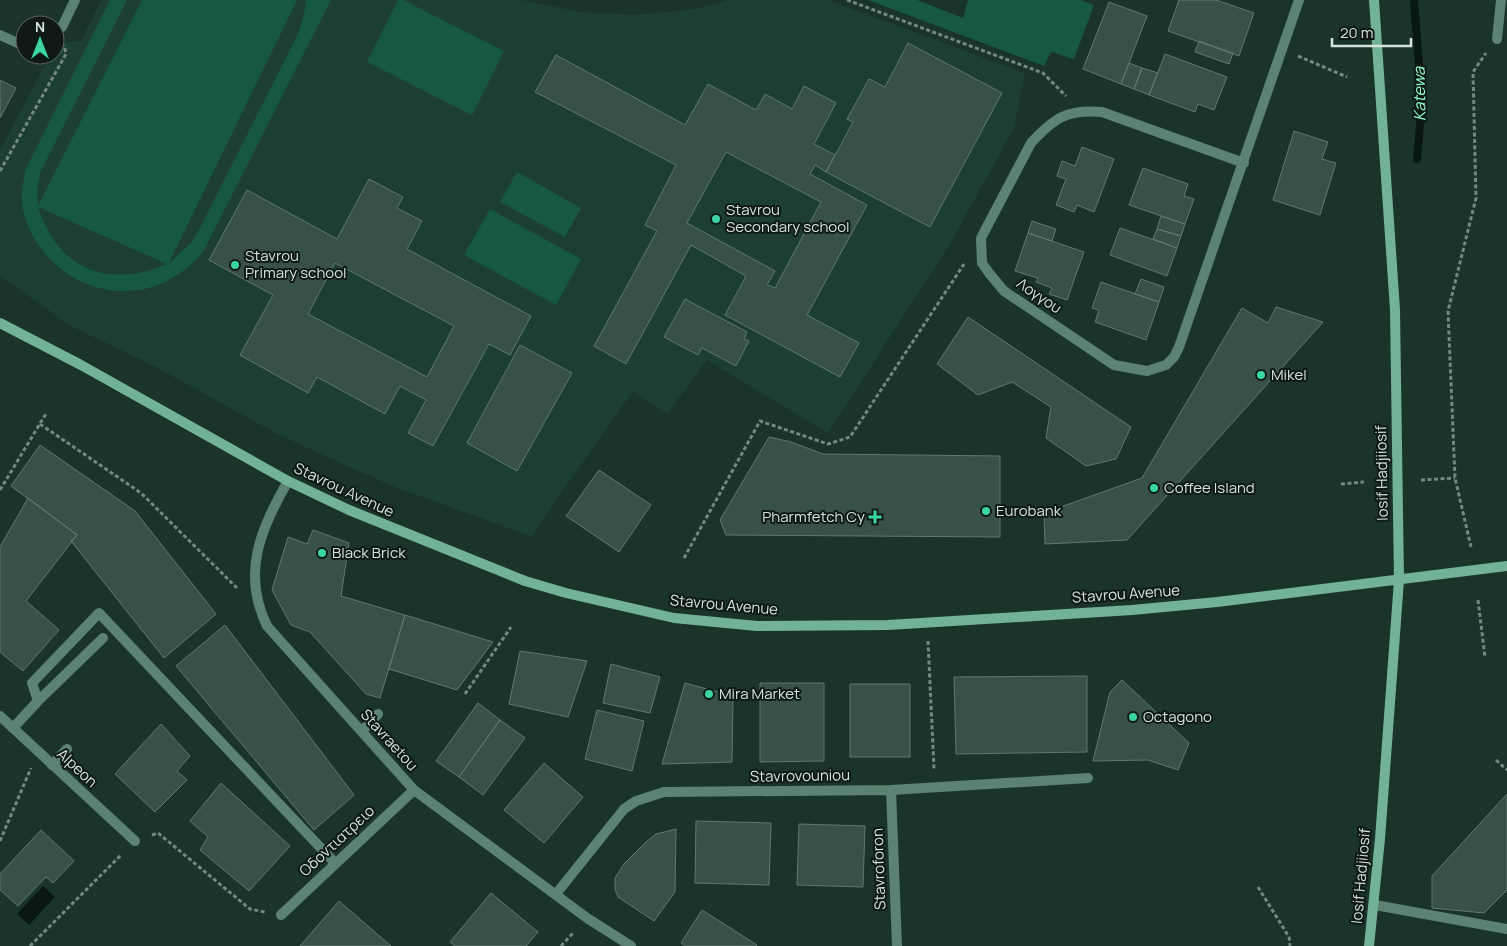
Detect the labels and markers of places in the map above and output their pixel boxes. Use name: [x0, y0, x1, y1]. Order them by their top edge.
place label: Stavrou Secondary school: [726, 199, 850, 237]
marker: Stavrou Secondary school: [710, 213, 722, 225]
place label: Stavrou Primary school: [245, 245, 347, 283]
marker: Stavrou Primary school: [229, 259, 241, 271]
place label: Mikel: [1271, 364, 1307, 385]
marker: Mikel: [1255, 369, 1267, 381]
place label: Coffee Island: [1164, 477, 1255, 498]
marker: Coffee Island: [1148, 482, 1160, 494]
place label: Eurobank: [996, 500, 1062, 521]
marker: Eurobank: [980, 505, 992, 517]
place label: Pharmfetch Cy: [762, 506, 865, 527]
marker: Pharmfetch Cy: [869, 511, 881, 523]
place label: Black Brick: [332, 542, 406, 563]
marker: Black Brick: [316, 547, 328, 559]
place label: Mira Market: [719, 683, 800, 704]
marker: Mira Market: [703, 688, 715, 700]
place label: Octagono: [1143, 706, 1212, 727]
marker: Octagono: [1127, 711, 1139, 723]

